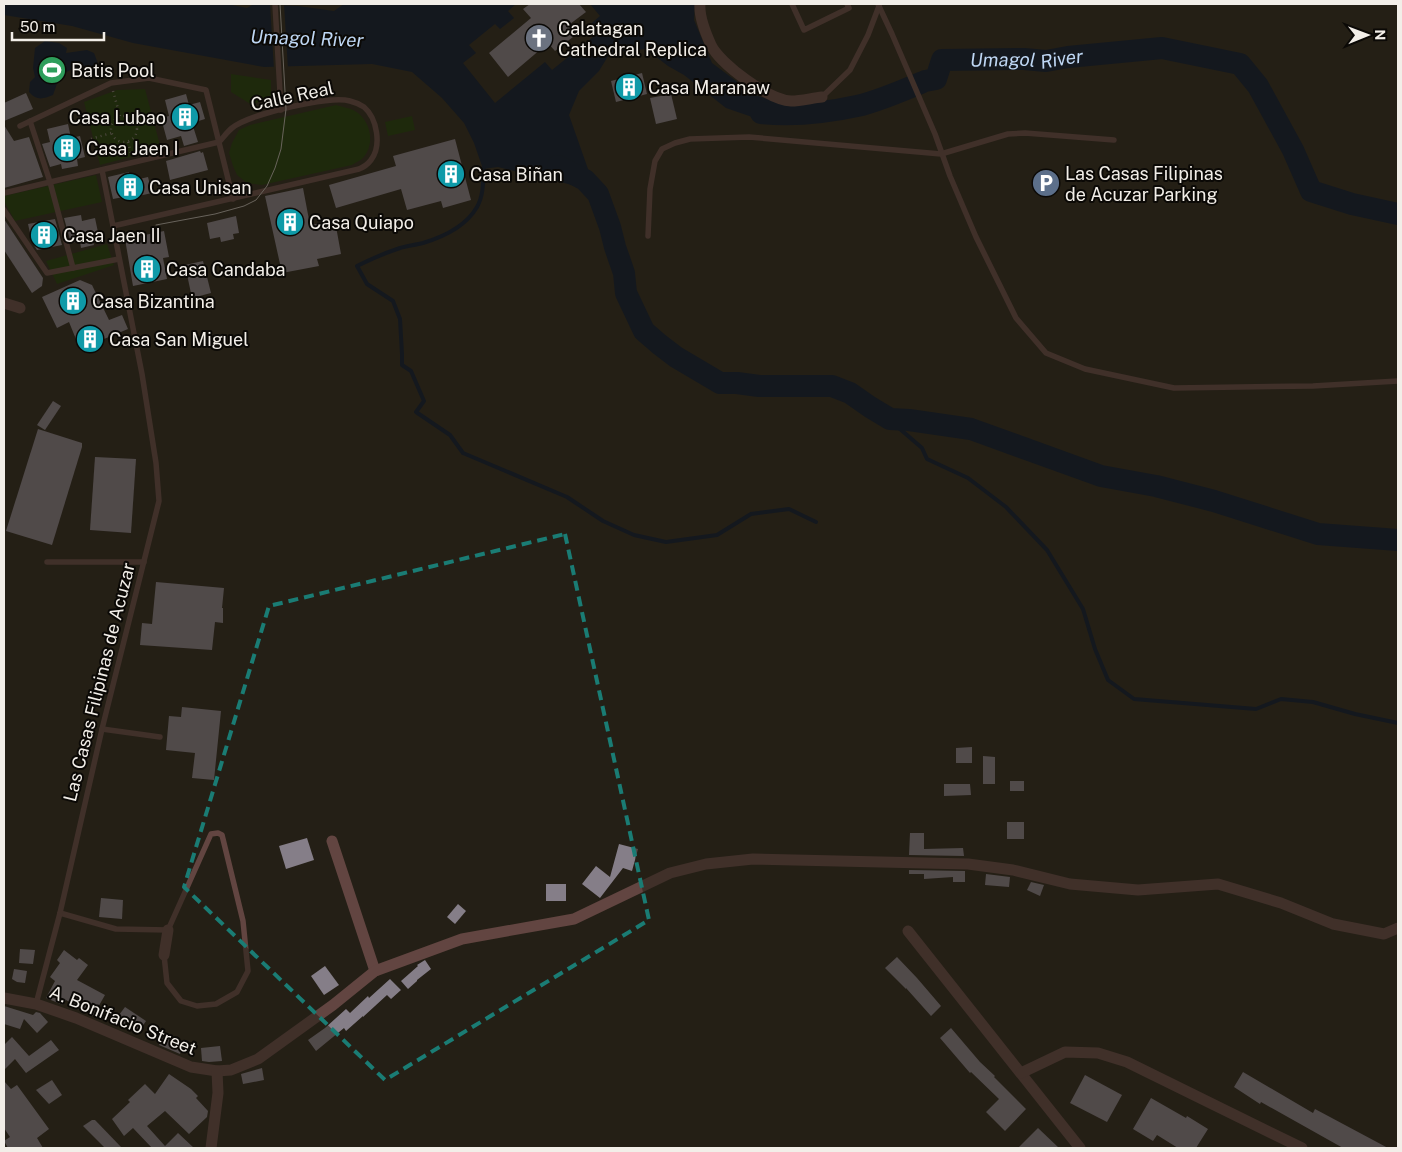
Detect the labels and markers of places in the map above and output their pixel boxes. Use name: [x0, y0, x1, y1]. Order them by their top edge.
place label: Calatagan Cathedral Replica: [558, 18, 707, 60]
church icon: Calatagan Cathedral Replica: [524, 23, 554, 53]
sports icon: Batis Pool: [37, 55, 67, 85]
place label: Batis Pool: [71, 60, 155, 81]
building icon: Casa Maranaw: [614, 72, 644, 102]
place label: Casa Maranaw: [648, 77, 770, 98]
building icon: Casa Lubao: [170, 102, 200, 132]
place label: Casa Lubao: [69, 107, 166, 128]
building icon: Casa Jaen I: [52, 133, 82, 163]
place label: Casa Jaen I: [86, 138, 179, 159]
building icon: Casa Biñan: [436, 159, 466, 189]
place label: Las Casas Filipinas de Acuzar Parking: [1065, 163, 1223, 205]
place label: Casa Biñan: [470, 164, 563, 185]
parking icon: Las Casas Filipinas de Acuzar Parking: [1031, 168, 1061, 198]
building icon: Casa Unisan: [115, 172, 145, 202]
place label: Casa Unisan: [149, 177, 252, 198]
building icon: Casa Quiapo: [275, 207, 305, 237]
place label: Casa Quiapo: [309, 212, 414, 233]
building icon: Casa Jaen II: [29, 220, 59, 250]
place label: Casa Jaen II: [63, 225, 161, 246]
building icon: Casa Candaba: [132, 254, 162, 284]
place label: Casa Candaba: [166, 259, 285, 280]
building icon: Casa Bizantina: [58, 286, 88, 316]
place label: Casa Bizantina: [92, 291, 215, 312]
building icon: Casa San Miguel: [75, 324, 105, 354]
place label: Casa San Miguel: [109, 329, 249, 350]

